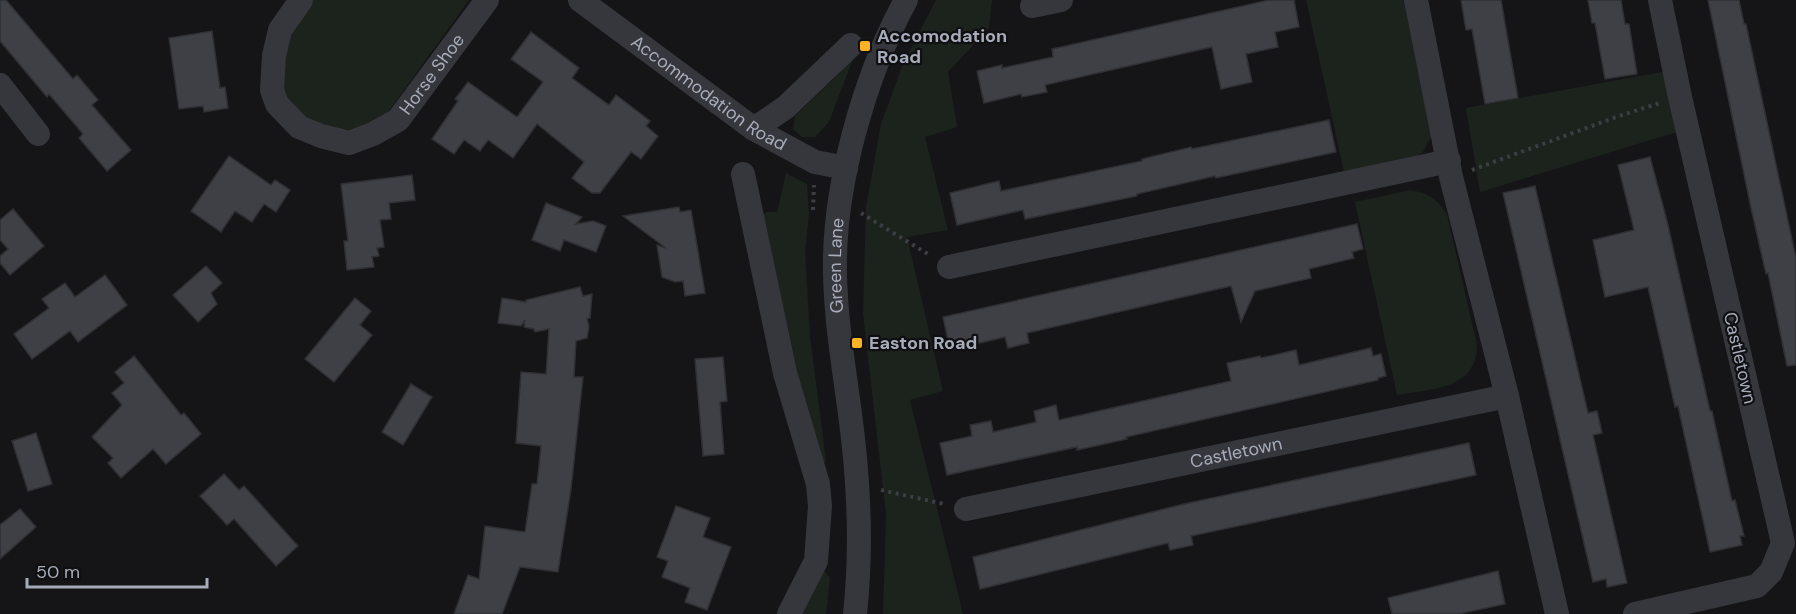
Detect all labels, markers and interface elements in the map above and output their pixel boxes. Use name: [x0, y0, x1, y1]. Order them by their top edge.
place label: Accomodation Road: [877, 24, 1007, 69]
street label: Horse Shoe: [394, 29, 470, 120]
street label: Accommodation Road: [626, 30, 791, 156]
marker: Accomodation Road: [858, 39, 872, 53]
street label: Green Lane: [823, 217, 850, 314]
street label: Castletown: [1718, 310, 1762, 406]
place label: Easton Road: [869, 331, 977, 355]
marker: Easton Road: [850, 336, 864, 350]
street label: Castletown: [1188, 431, 1284, 474]
scale bar: [27, 551, 207, 589]
text: 50 m: [36, 560, 80, 584]

